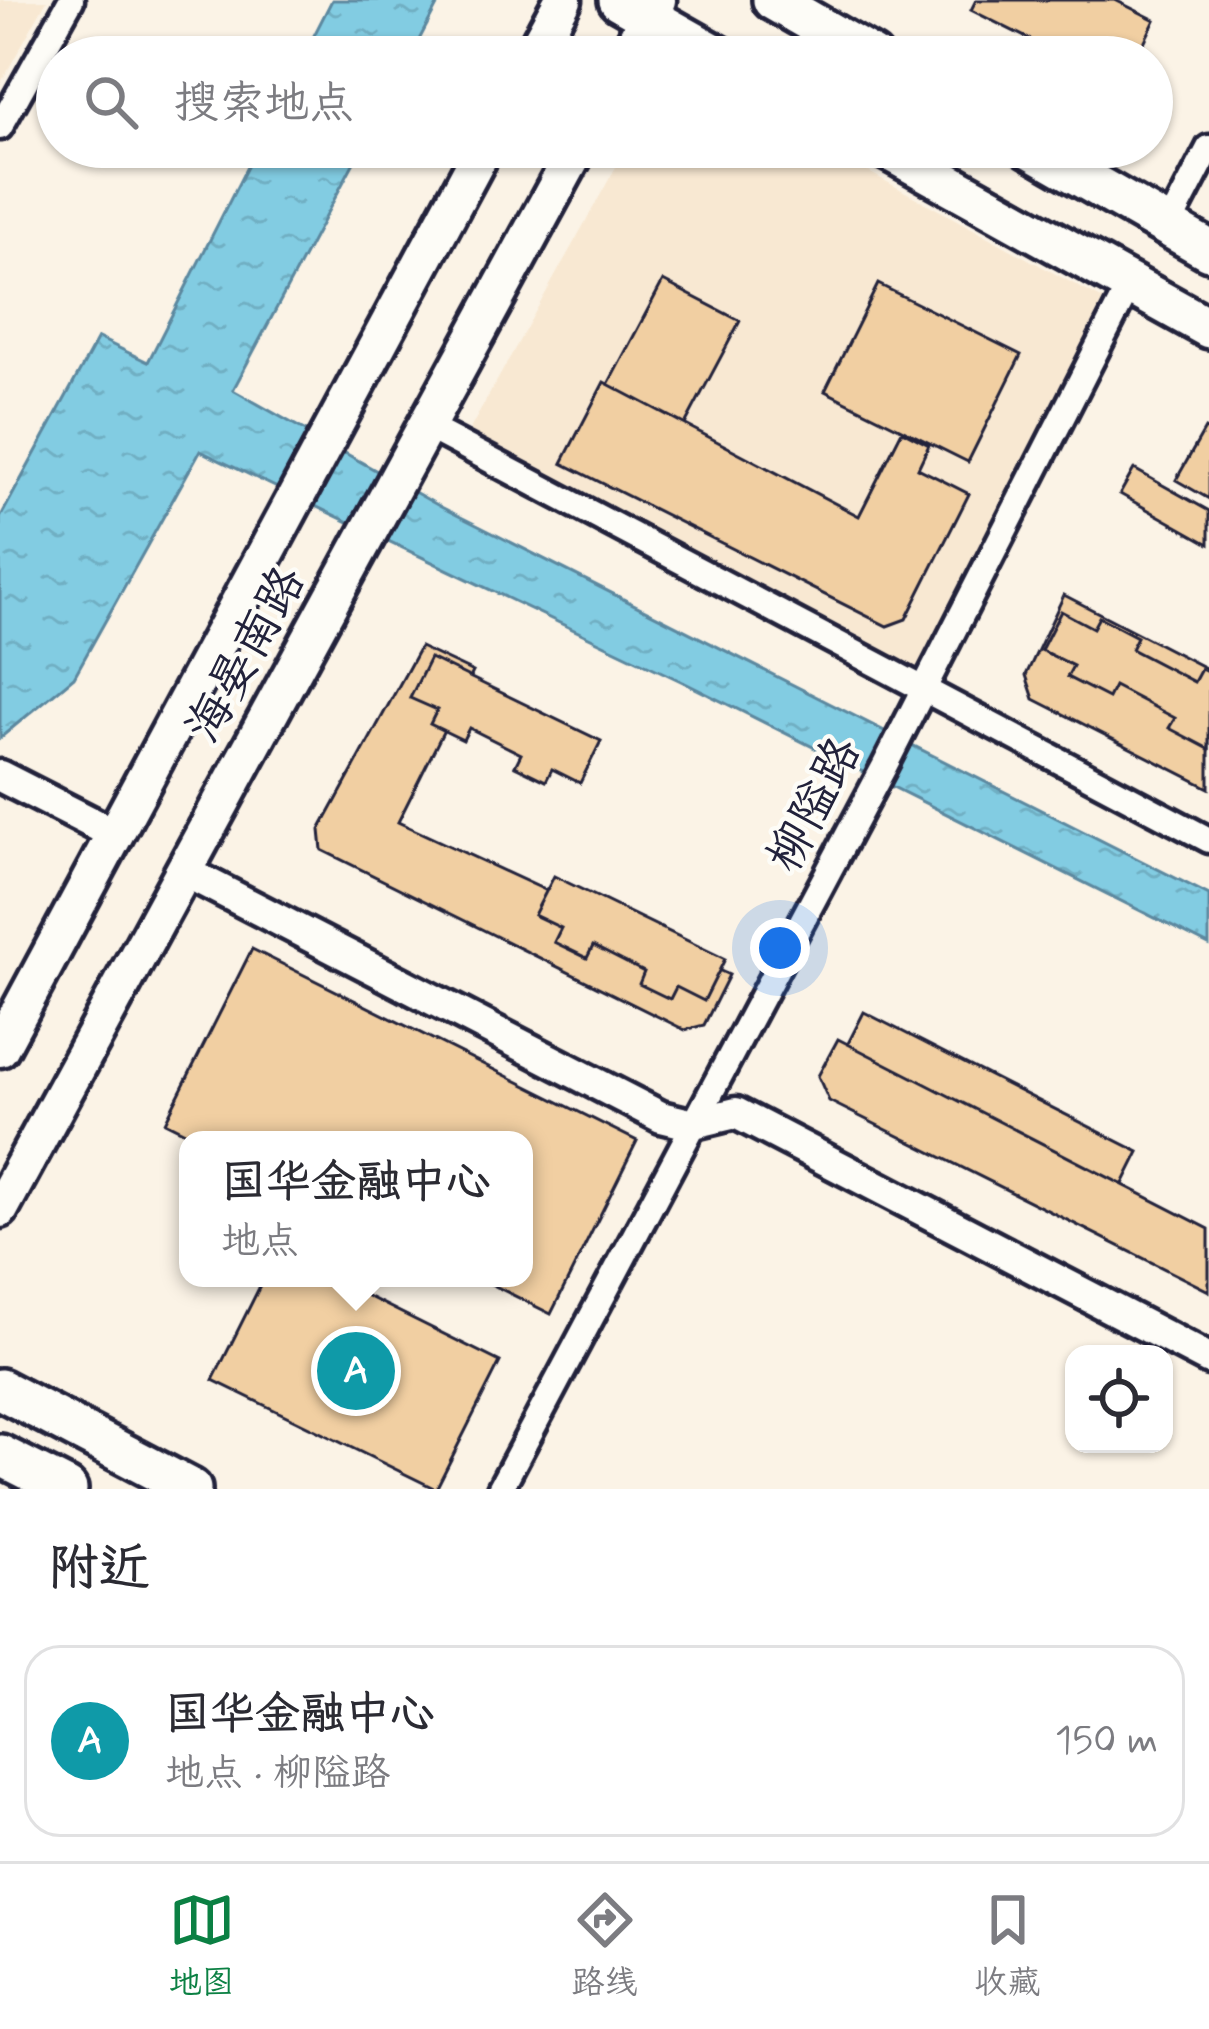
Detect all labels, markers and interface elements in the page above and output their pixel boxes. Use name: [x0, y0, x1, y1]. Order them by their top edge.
search box: [36, 36, 1173, 168]
icon: search: [78, 69, 144, 135]
text: 搜索地点: [174, 75, 354, 134]
street label: 海晏南路: [173, 556, 321, 754]
street label: 柳隘路: [753, 727, 877, 883]
your location: [750, 918, 810, 978]
popup: [179, 1131, 533, 1287]
text: 国华金融中心: [221, 1154, 491, 1213]
text: 地点: [221, 1217, 299, 1268]
pin: A: [317, 1326, 395, 1416]
map controls: [1065, 1345, 1173, 1453]
button: locate: [1065, 1345, 1173, 1453]
text: 附近: [48, 1537, 150, 1603]
text: 国华金融中心: [165, 1686, 435, 1745]
text: A: [77, 1716, 103, 1767]
text: 150 m: [1055, 1716, 1158, 1767]
text: 地点 · 柳隘路: [165, 1749, 390, 1800]
tab: 地图: [169, 1887, 235, 2006]
tab: 路线: [572, 1887, 638, 2006]
tab: 收藏: [975, 1887, 1041, 2006]

